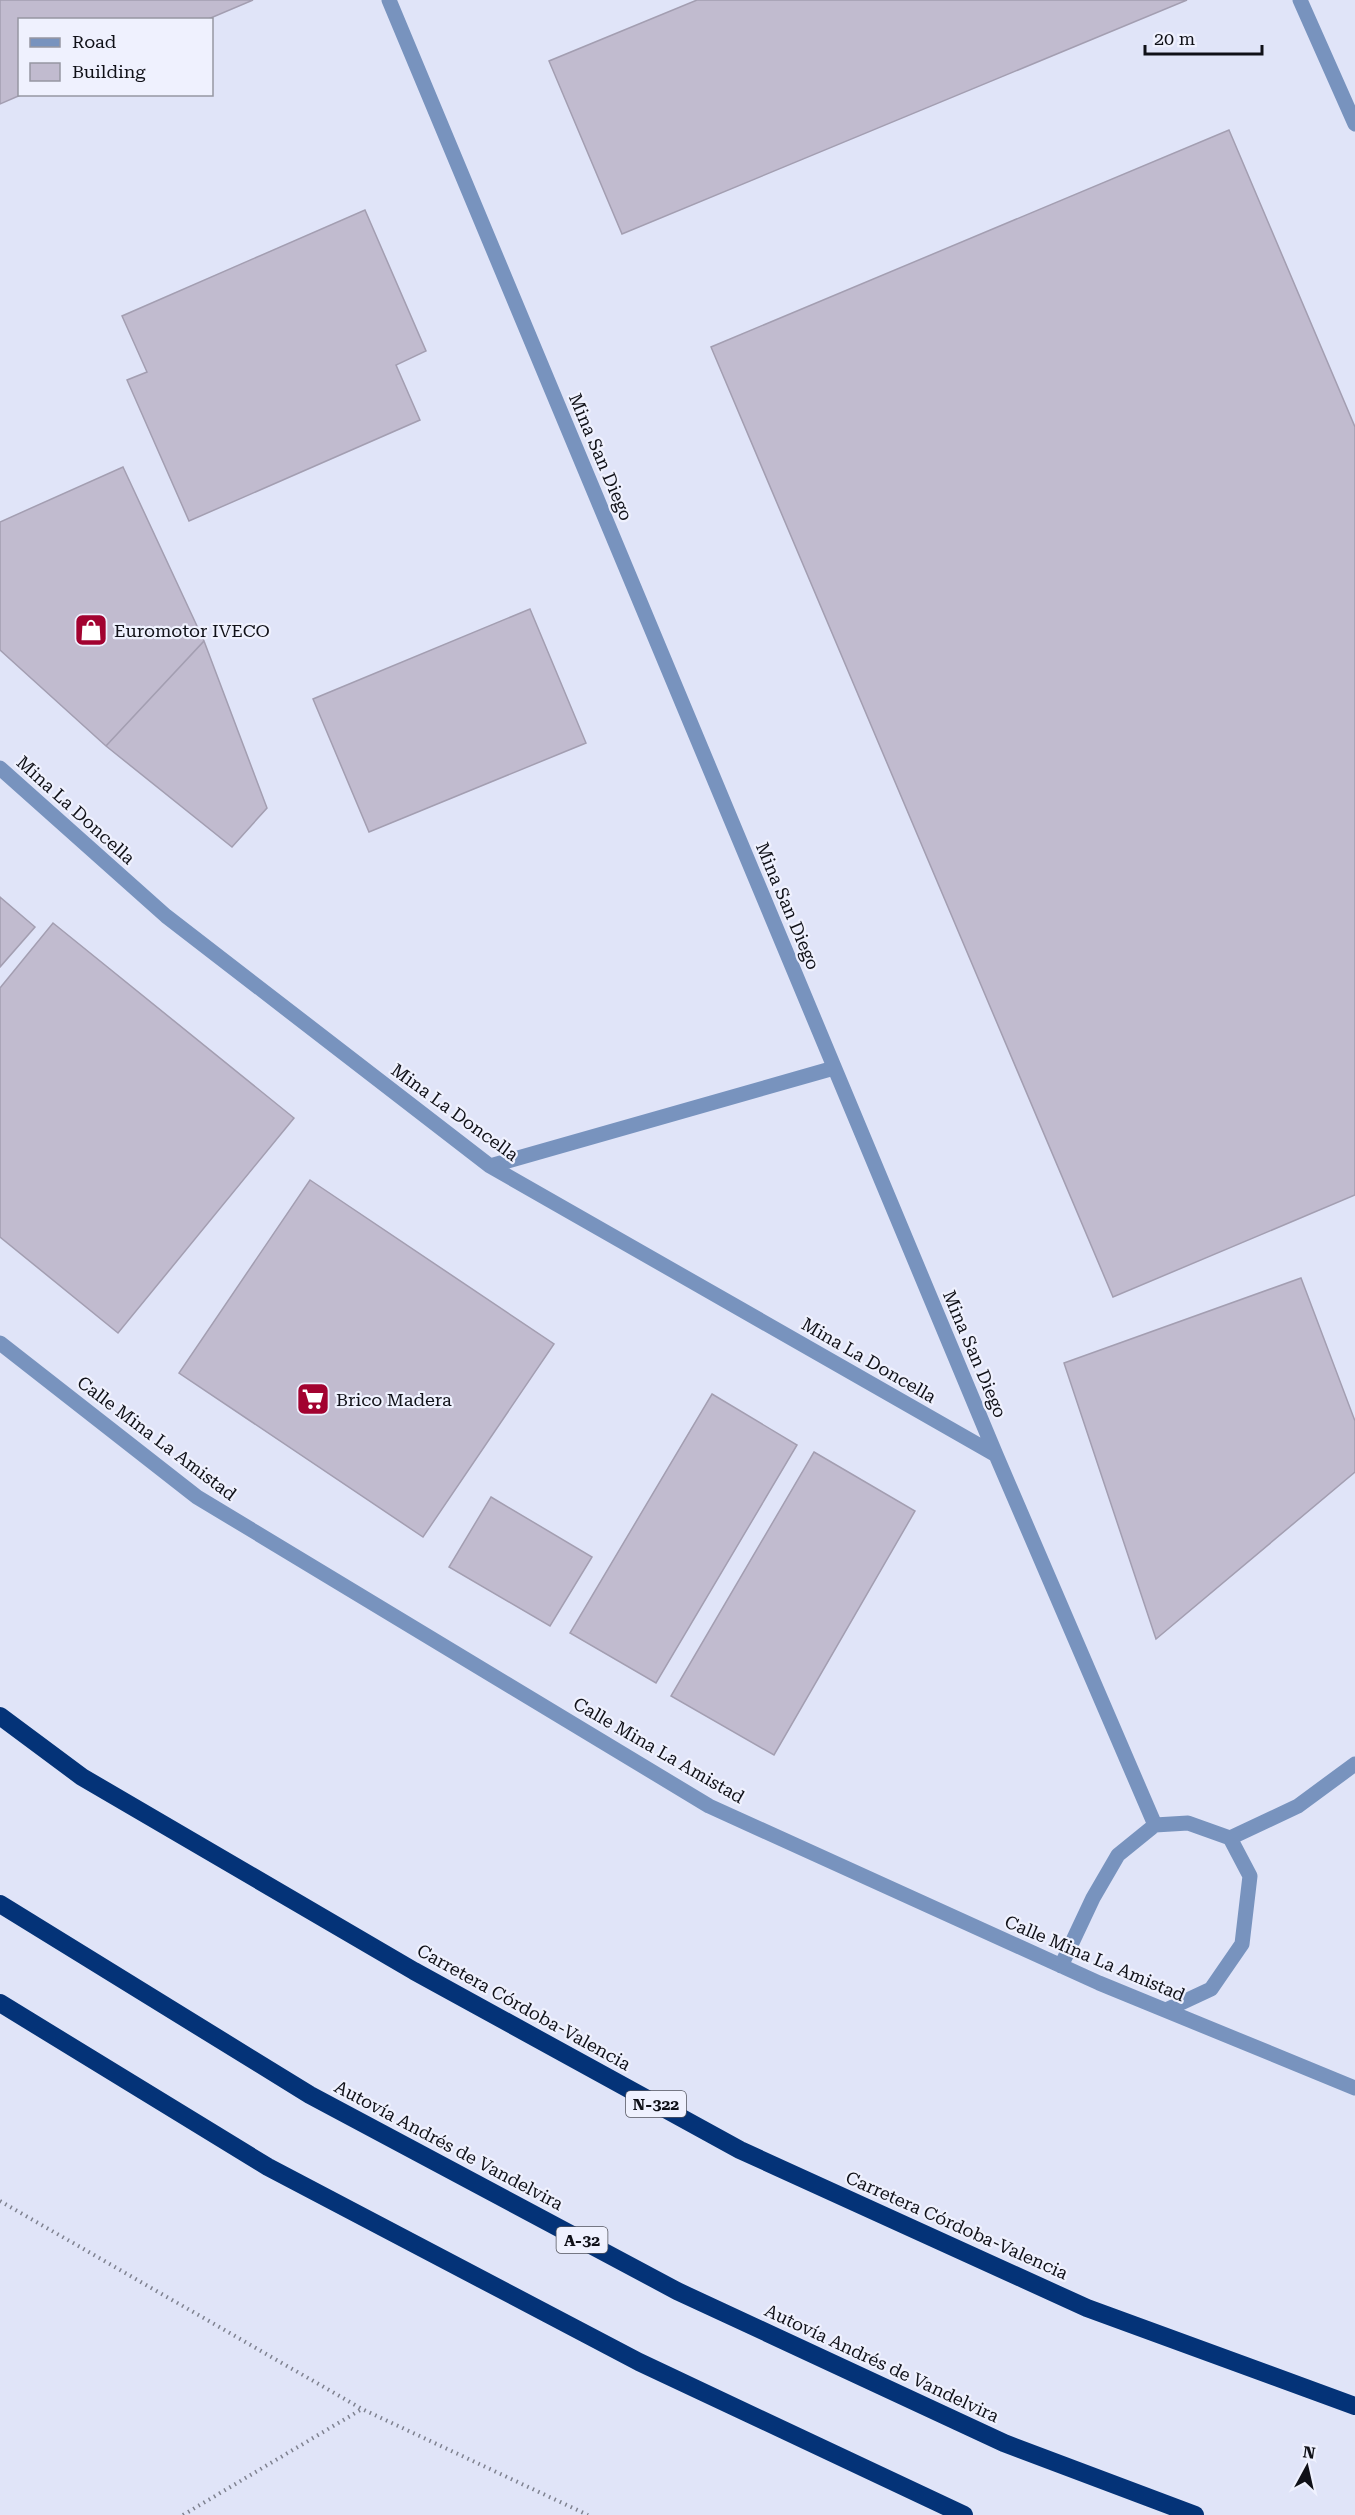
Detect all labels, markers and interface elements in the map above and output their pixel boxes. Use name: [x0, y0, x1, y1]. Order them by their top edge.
legend: [18, 18, 213, 96]
scale bar: [1145, 18, 1262, 56]
text: 20 m: [1154, 28, 1195, 49]
text: Road: [72, 31, 117, 52]
text: Building: [72, 61, 146, 82]
street label: Mina San Diego: [565, 390, 637, 524]
shop icon: Euromotor IVECO: [73, 612, 109, 648]
place label: Euromotor IVECO: [114, 620, 270, 641]
street label: Mina La Doncella: [13, 751, 140, 869]
street label: Mina San Diego: [752, 839, 824, 973]
street label: Mina La Doncella: [387, 1059, 523, 1165]
street label: Mina San Diego: [939, 1287, 1011, 1421]
street label: Mina La Doncella: [798, 1313, 940, 1407]
street label: Calle Mina La Amistad: [73, 1371, 241, 1505]
supermarket icon: Brico Madera: [295, 1381, 331, 1417]
place label: Brico Madera: [336, 1389, 452, 1410]
street label: Calle Mina La Amistad: [570, 1692, 749, 1808]
street label: Calle Mina La Amistad: [1002, 1910, 1189, 2006]
street label: Carretera Córdoba-Valencia: [413, 1939, 635, 2075]
street label: Autovía Andrés de Vandelvira: [331, 2076, 567, 2214]
road number: N-322: [626, 2091, 686, 2117]
street label: Carretera Córdoba-Valencia: [843, 2166, 1072, 2284]
road number: A-32: [556, 2227, 608, 2253]
street label: Autovía Andrés de Vandelvira: [762, 2299, 1003, 2427]
north arrow: [1277, 2437, 1337, 2497]
text: N: [1302, 2442, 1316, 2463]

